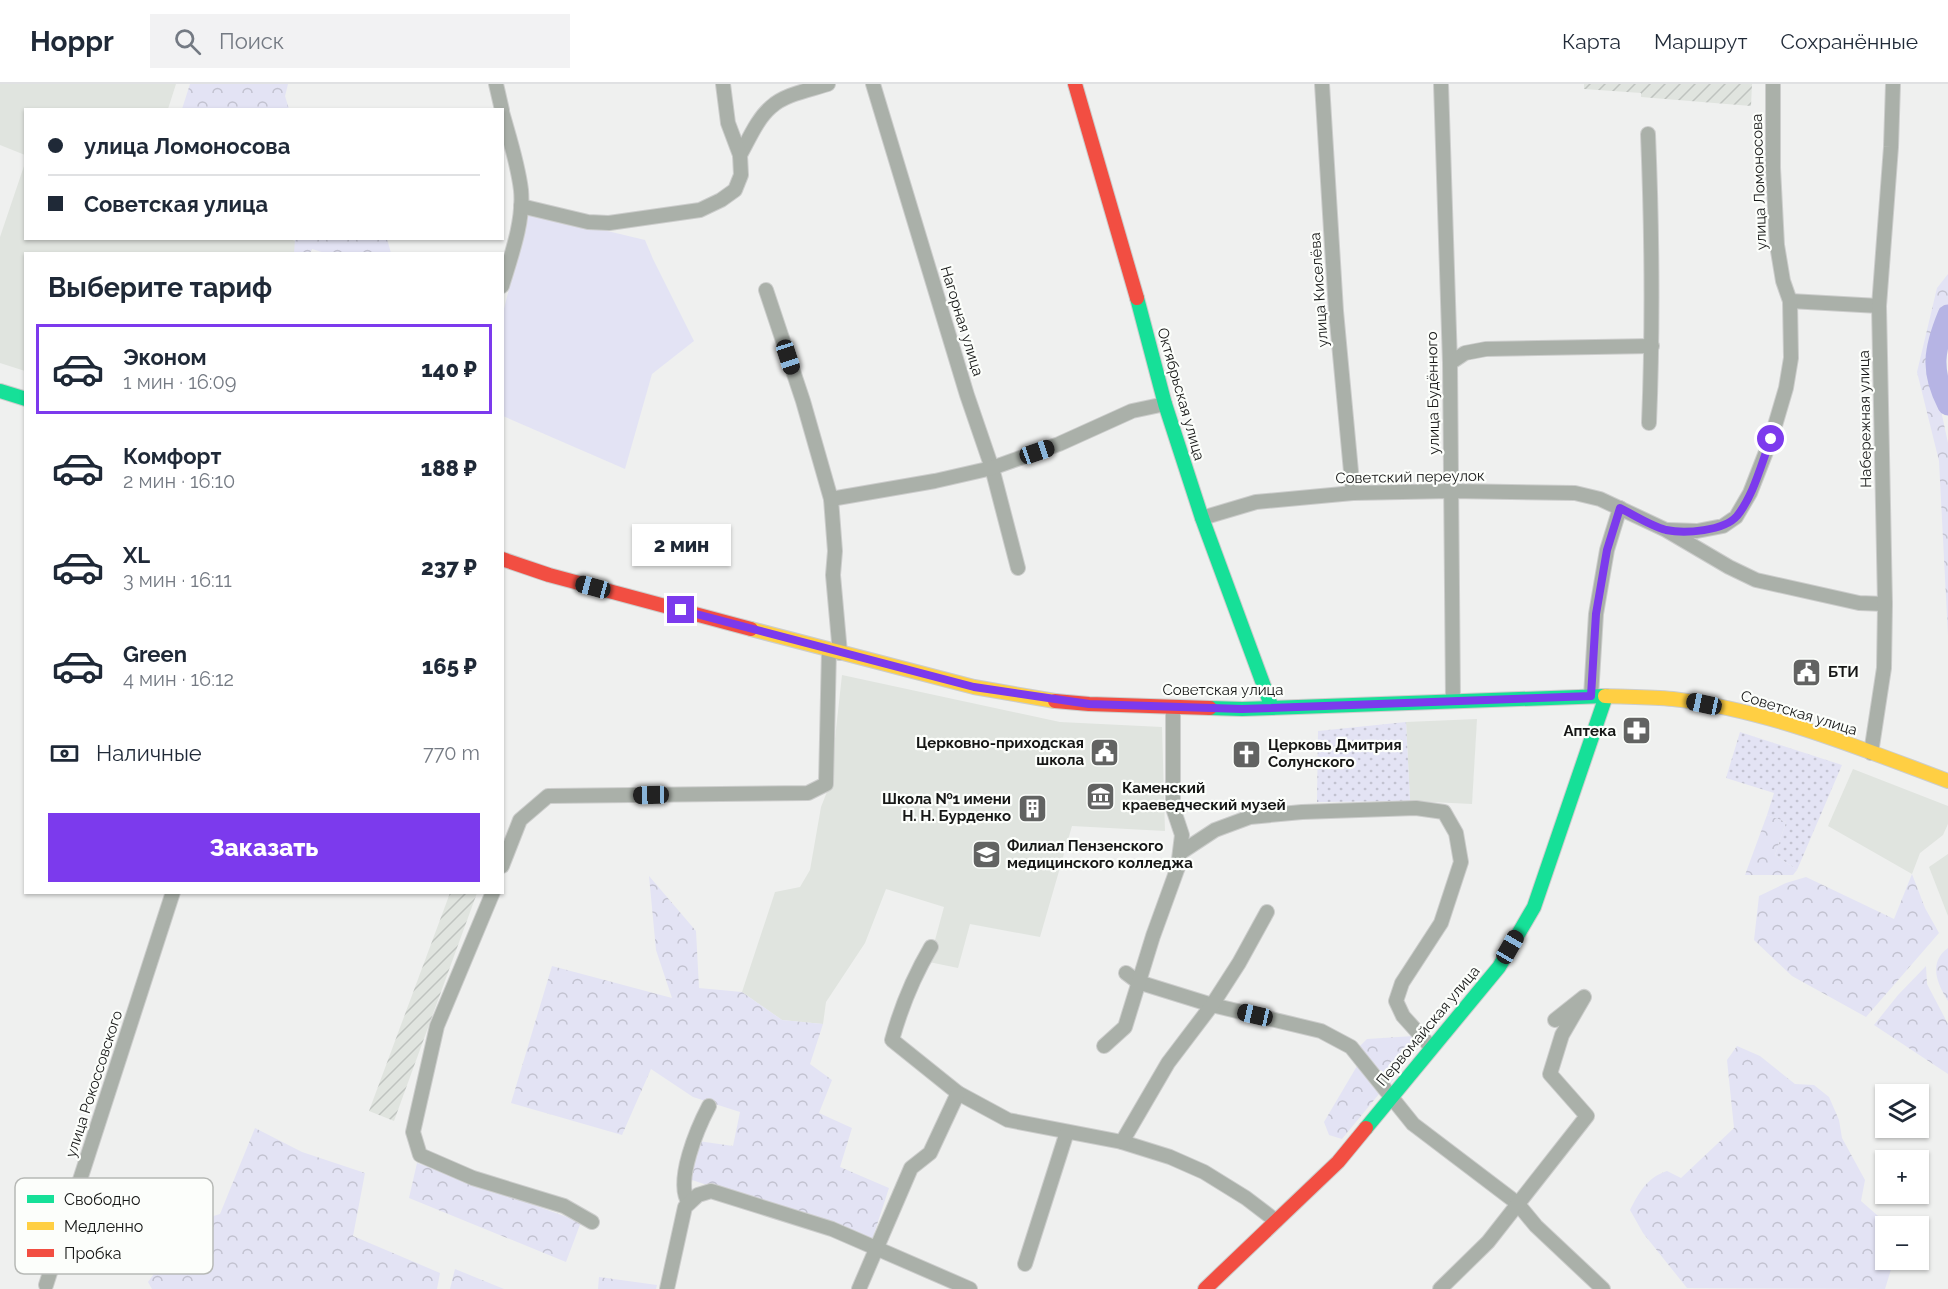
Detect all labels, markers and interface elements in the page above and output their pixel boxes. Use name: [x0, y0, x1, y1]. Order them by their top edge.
search box: [150, 14, 570, 68]
text: Hoppr: [30, 25, 114, 58]
icon: search: [171, 25, 204, 58]
text: Поиск: [219, 28, 284, 54]
text: Карта: [1562, 29, 1621, 54]
text: Маршрут: [1654, 29, 1747, 54]
text: Сохранённые: [1780, 29, 1918, 54]
street label: улица Ломоносова: [1748, 113, 1770, 251]
text: улица Ломоносова: [84, 133, 290, 159]
text: Советская улица: [84, 191, 268, 217]
street label: улица Киселёва: [1306, 232, 1332, 348]
street label: Нагорная улица: [937, 264, 987, 378]
text: Выберите тариф: [48, 272, 272, 303]
street label: Октябрьская улица: [1153, 326, 1209, 462]
street label: улица Будённого: [1423, 331, 1443, 455]
car: [774, 337, 802, 377]
icon: car: [51, 342, 105, 396]
text: Эконом: [123, 344, 207, 370]
street label: Набережная улица: [1855, 350, 1875, 488]
text: 140 ₽: [421, 356, 477, 382]
text: 1 мин · 16:09: [123, 370, 237, 394]
route start: [1757, 425, 1784, 452]
car: [1017, 438, 1057, 466]
icon: car: [51, 441, 105, 495]
text: Комфорт: [123, 443, 221, 469]
text: 188 ₽: [421, 455, 477, 481]
street label: Советский переулок: [1335, 467, 1485, 487]
text: 2 мин · 16:10: [123, 469, 235, 493]
callout: 2 мин: [632, 523, 730, 565]
text: 2 мин: [654, 533, 709, 557]
icon: car: [51, 540, 105, 594]
text: XL: [123, 542, 150, 568]
text: 237 ₽: [421, 554, 477, 580]
text: 3 мин · 16:11: [123, 568, 232, 592]
car: [573, 574, 613, 600]
route end: [667, 596, 694, 623]
icon: car: [51, 639, 105, 693]
text: Green: [123, 641, 187, 667]
text: 165 ₽: [422, 653, 477, 679]
public building icon: БТИ: [1791, 656, 1823, 688]
place label: БТИ: [1828, 663, 1859, 681]
text: 4 мин · 16:12: [123, 667, 234, 691]
street label: Советская улица: [1162, 681, 1284, 699]
street label: Советская улица: [1739, 687, 1859, 739]
car: [1685, 691, 1723, 717]
pharmacy icon: Аптека: [1621, 715, 1653, 747]
place label: Аптека: [1564, 722, 1616, 740]
place label: Церковно-приходская школа: [916, 734, 1084, 769]
public building icon: Церковно-приходская школа: [1089, 736, 1121, 768]
place label: Церковь Дмитрия Солунского: [1268, 736, 1402, 771]
icon: cash: [48, 737, 81, 770]
church icon: Церковь Дмитрия Солунского: [1231, 738, 1263, 770]
text: Наличные: [96, 740, 202, 766]
text: 770 m: [423, 741, 480, 765]
place label: Каменский краеведческий музей: [1122, 779, 1286, 814]
museum icon: Каменский краеведческий музей: [1085, 781, 1117, 813]
car: [633, 786, 669, 804]
place label: Школа №1 имени Н. Н. Бурденко: [882, 790, 1011, 825]
building icon: Школа №1 имени Н. Н. Бурденко: [1016, 792, 1048, 824]
button: Заказать: [48, 813, 480, 882]
place label: Филиал Пензенского медицинского колледжа: [1007, 837, 1193, 872]
school or university icon: Филиал Пензенского медицинского колледжа: [970, 839, 1002, 871]
car: [1493, 927, 1527, 967]
street label: Первомайская улица: [1373, 962, 1483, 1090]
car: [1235, 1002, 1275, 1028]
street label: улица Рокоссовского: [62, 1008, 126, 1160]
map controls: [1875, 1084, 1929, 1270]
button: layers: [1875, 1084, 1929, 1138]
button: +: [1875, 1150, 1929, 1204]
legend: [15, 1178, 213, 1274]
text: Свободно: [64, 1190, 140, 1209]
button: −: [1875, 1216, 1929, 1270]
text: Медленно: [64, 1217, 143, 1236]
text: Пробка: [64, 1244, 122, 1263]

